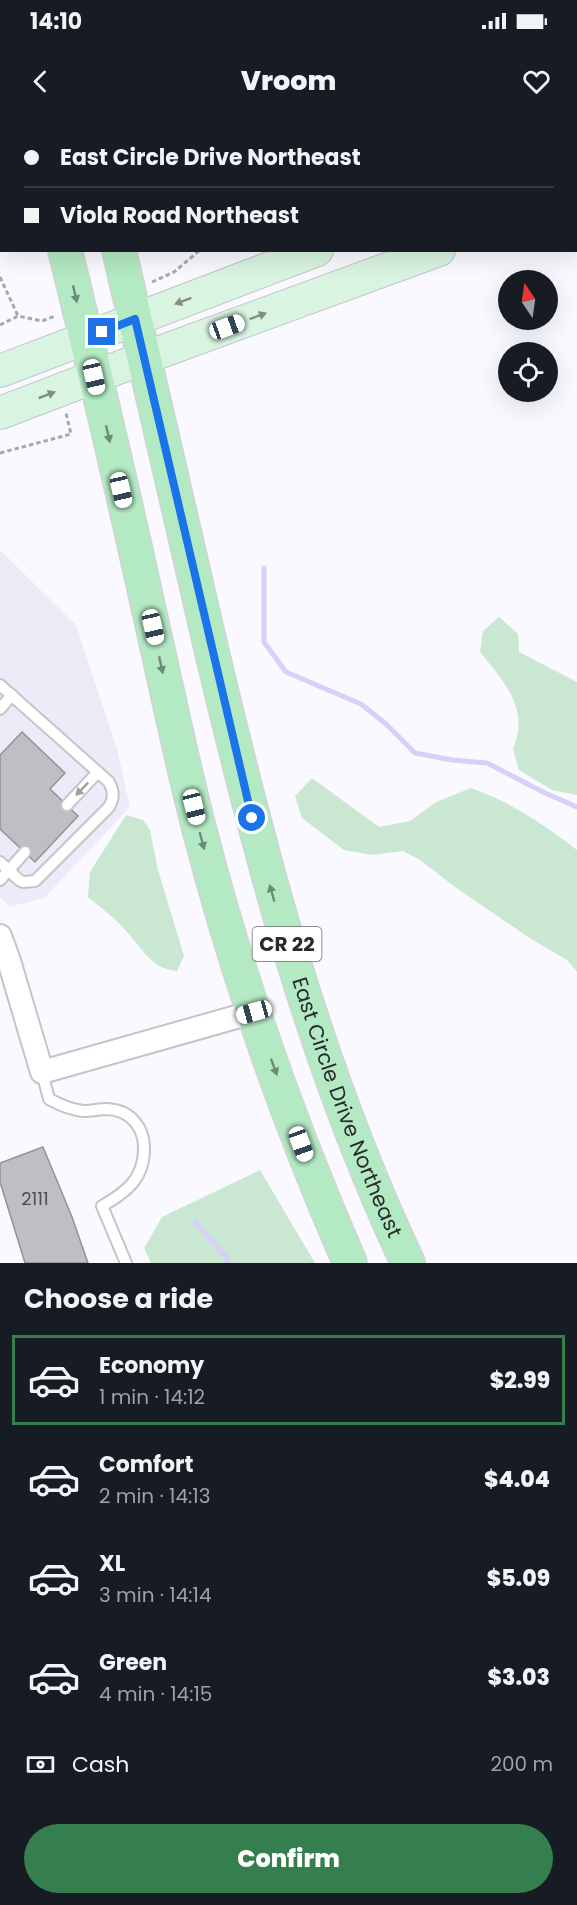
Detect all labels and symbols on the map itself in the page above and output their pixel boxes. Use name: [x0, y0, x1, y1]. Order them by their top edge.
north arrow: [498, 270, 558, 330]
one-way arrow: [71, 285, 81, 303]
one-way arrow: [174, 296, 192, 306]
one-way arrow: [250, 310, 268, 320]
car: [207, 312, 247, 342]
route end: [88, 318, 115, 345]
car: [81, 357, 107, 397]
one-way arrow: [38, 390, 56, 399]
one-way arrow: [103, 425, 113, 443]
car: [108, 470, 134, 510]
car: [140, 607, 166, 647]
one-way arrow: [157, 655, 166, 674]
one-way arrow: [76, 781, 90, 795]
car: [181, 787, 207, 827]
route start: [238, 804, 265, 831]
one-way arrow: [198, 831, 208, 850]
one-way arrow: [267, 884, 276, 902]
road number: CR 22: [252, 927, 322, 961]
street label: East Circle Drive Northeast: [285, 973, 409, 1242]
car: [234, 998, 274, 1026]
one-way arrow: [269, 1059, 279, 1077]
car: [286, 1124, 316, 1164]
house number: 2111: [21, 1186, 49, 1211]

